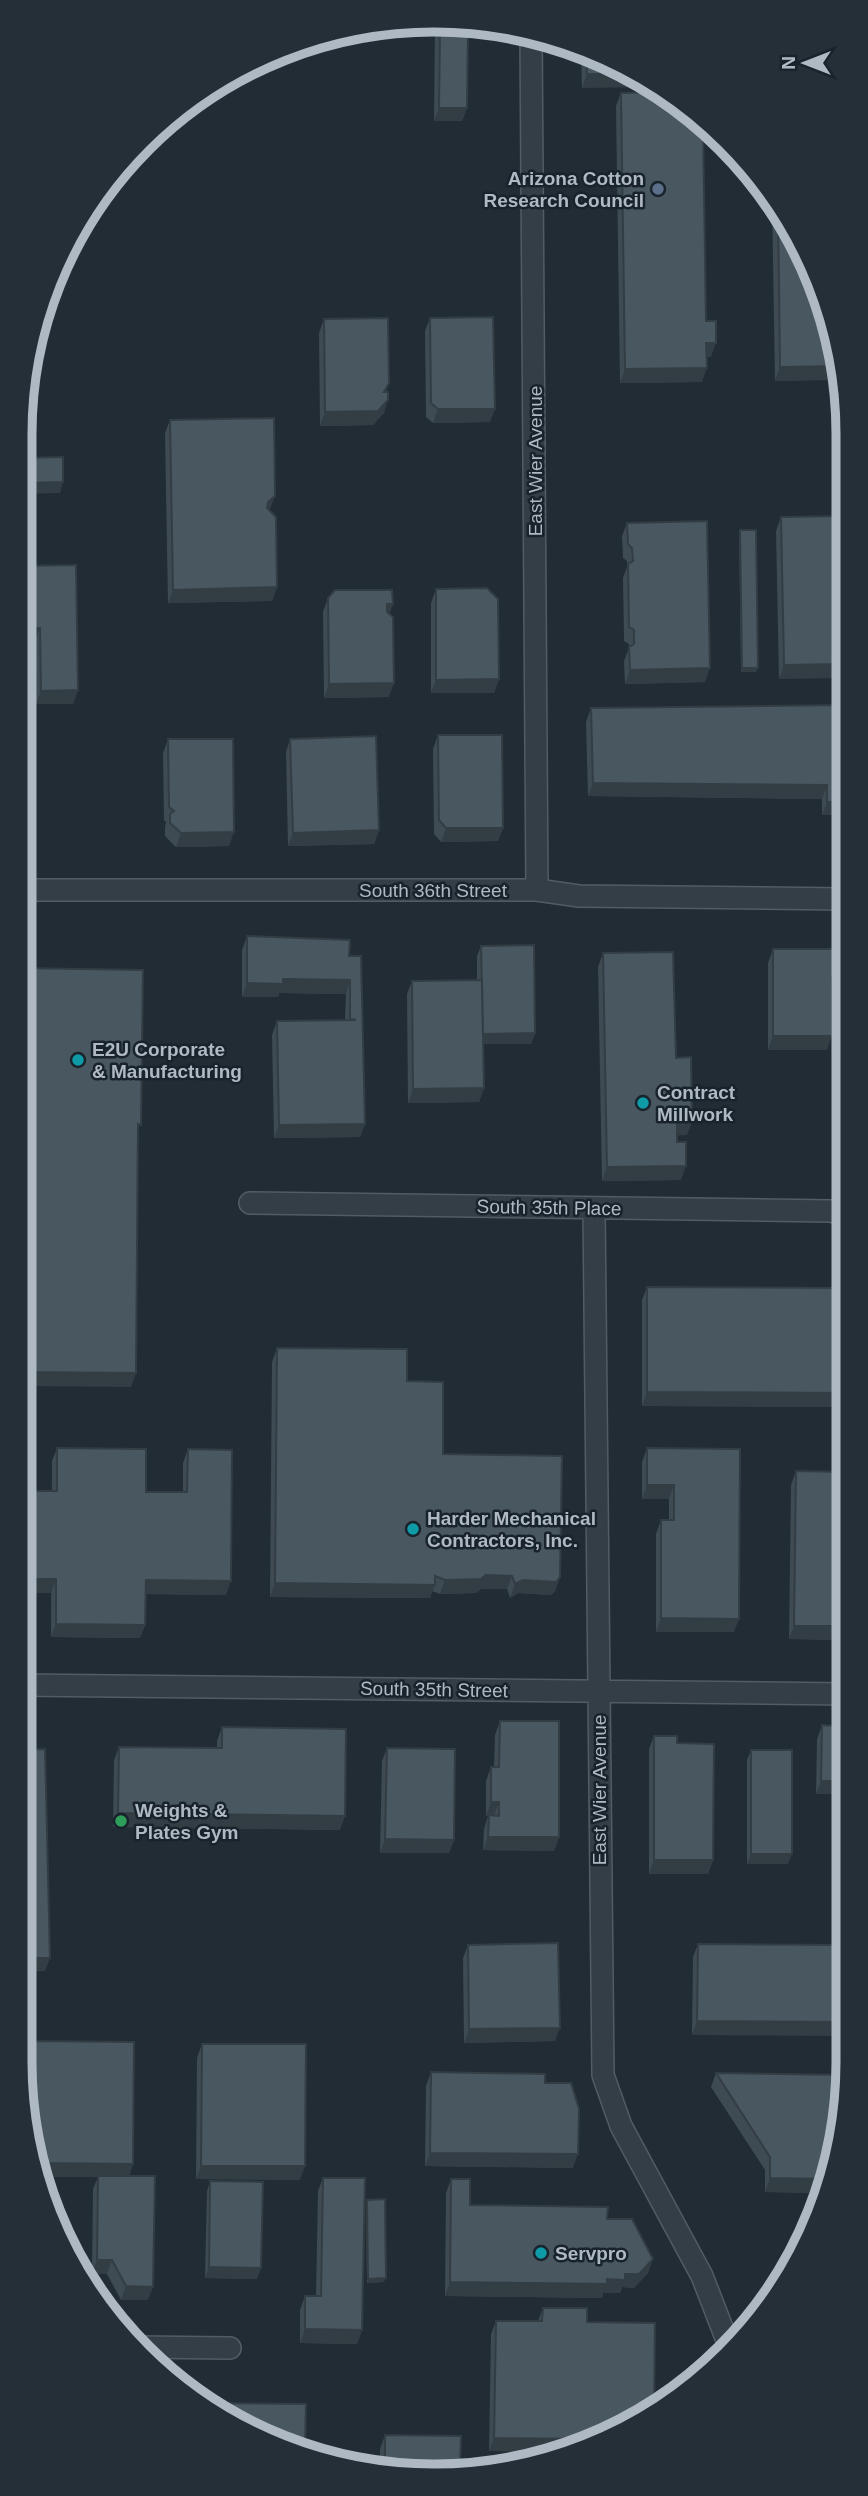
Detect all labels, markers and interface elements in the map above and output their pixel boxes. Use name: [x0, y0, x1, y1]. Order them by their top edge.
north arrow: [770, 28, 840, 98]
text: N: [778, 56, 799, 70]
place label: Arizona Cotton Research Council: [484, 168, 644, 211]
marker: Arizona Cotton Research Council: [650, 181, 666, 197]
street label: East Wier Avenue: [525, 386, 546, 536]
street label: South 36th Street: [359, 880, 508, 901]
place label: E2U Corporate & Manufacturing: [92, 1039, 242, 1082]
marker: E2U Corporate & Manufacturing: [70, 1052, 86, 1068]
place label: Contract Millwork: [657, 1082, 736, 1125]
marker: Contract Millwork: [635, 1095, 651, 1111]
street label: South 35th Place: [476, 1196, 622, 1219]
place label: Harder Mechanical Contractors, Inc.: [427, 1508, 596, 1551]
marker: Harder Mechanical Contractors, Inc.: [405, 1521, 421, 1537]
street label: South 35th Street: [360, 1678, 509, 1701]
street label: East Wier Avenue: [589, 1715, 610, 1865]
place label: Weights & Plates Gym: [135, 1800, 239, 1843]
marker: Weights & Plates Gym: [113, 1813, 129, 1829]
place label: Servpro: [555, 2243, 627, 2264]
marker: Servpro: [533, 2245, 549, 2261]

